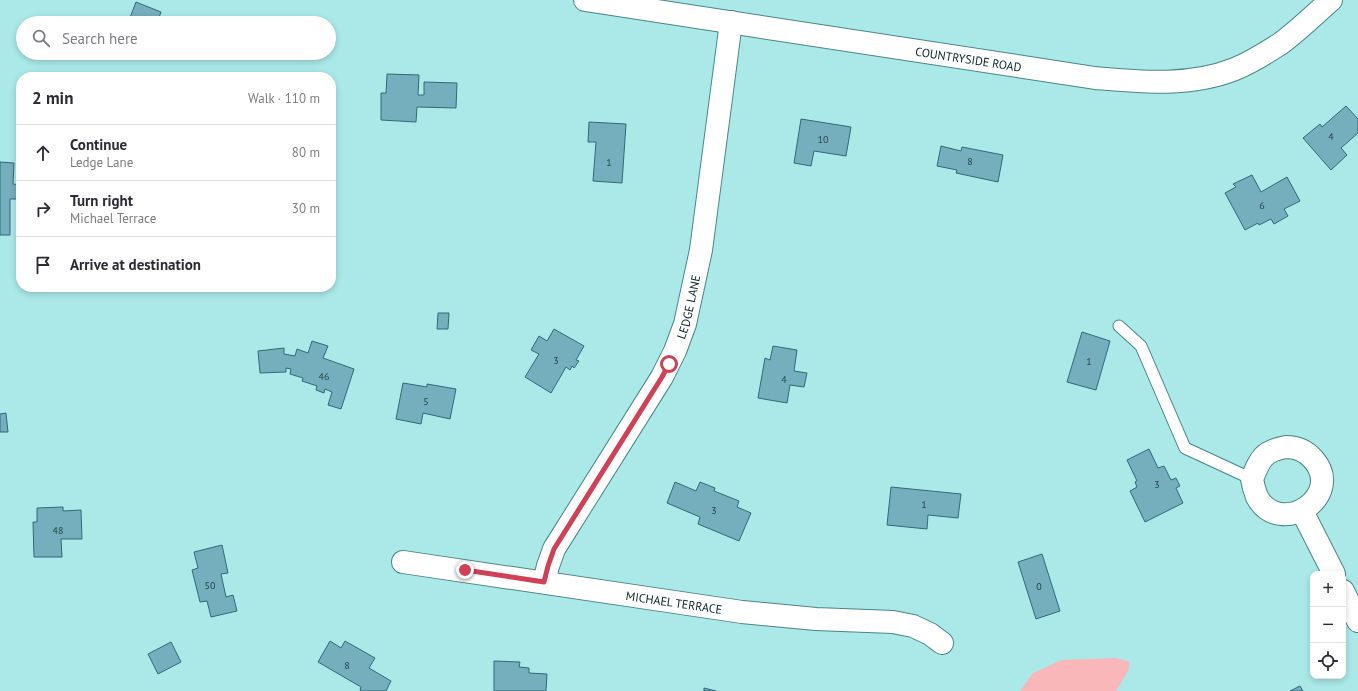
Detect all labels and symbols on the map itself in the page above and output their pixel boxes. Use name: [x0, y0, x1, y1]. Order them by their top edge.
street label: COUNTRYSIDE ROAD: [914, 43, 1023, 74]
house number: 4: [1328, 130, 1334, 143]
house number: 10: [818, 133, 829, 146]
house number: 8: [967, 155, 973, 168]
house number: 1: [606, 156, 612, 169]
house number: 6: [1259, 199, 1265, 212]
street label: LEDGE LANE: [673, 273, 703, 341]
house number: 3: [553, 354, 559, 367]
route start: [660, 355, 678, 373]
house number: 1: [1086, 355, 1092, 368]
house number: 46: [319, 370, 329, 383]
house number: 4: [781, 373, 787, 386]
house number: 5: [423, 395, 429, 408]
house number: 3: [1154, 478, 1160, 491]
house number: 1: [921, 498, 927, 511]
house number: 3: [711, 504, 717, 517]
house number: 48: [53, 524, 63, 537]
route end: [456, 561, 474, 579]
house number: 50: [205, 579, 216, 592]
house number: 0: [1036, 580, 1042, 593]
street label: MICHAEL TERRACE: [625, 587, 723, 616]
house number: 8: [344, 659, 350, 672]

